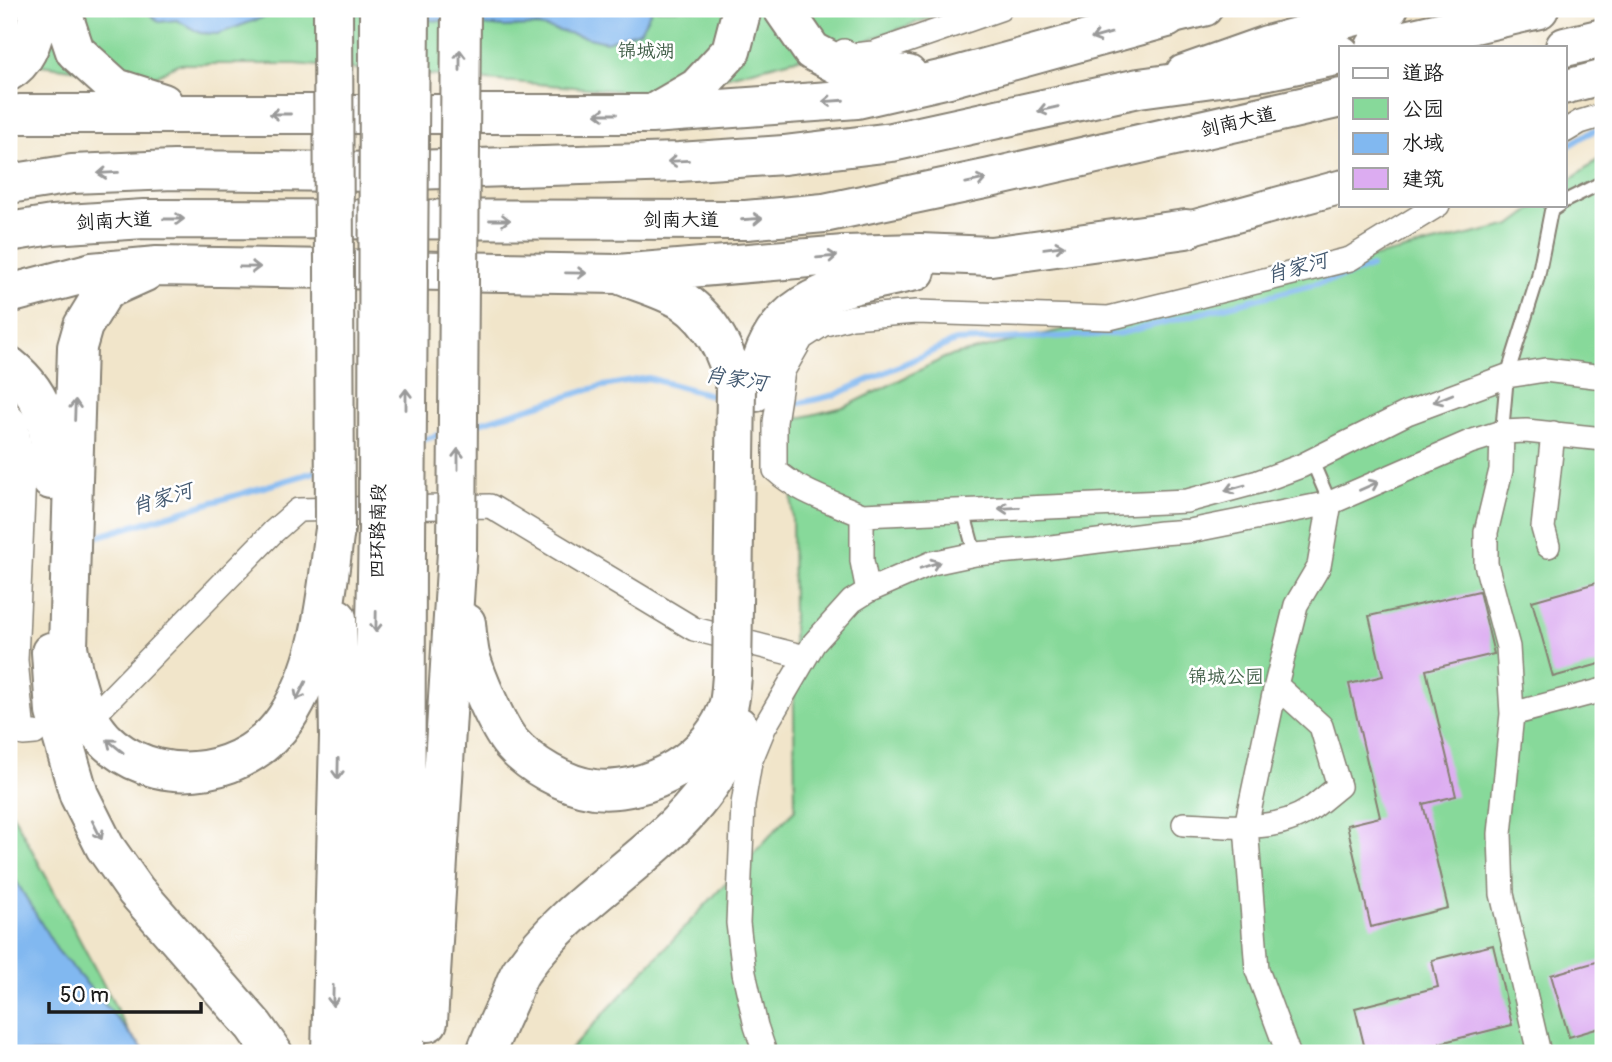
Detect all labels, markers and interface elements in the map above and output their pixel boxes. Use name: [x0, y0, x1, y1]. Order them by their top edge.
one-way arrow: [1090, 30, 1113, 43]
park label: 锦城湖: [617, 39, 675, 63]
legend: [1339, 46, 1566, 206]
one-way arrow: [453, 49, 467, 72]
text: 道路: [1402, 60, 1444, 87]
one-way arrow: [821, 94, 844, 107]
text: 公园: [1402, 96, 1444, 123]
street label: 剑南大道: [1198, 102, 1278, 142]
one-way arrow: [1037, 103, 1060, 116]
one-way arrow: [269, 107, 292, 121]
one-way arrow: [594, 107, 617, 121]
text: 水域: [1402, 130, 1444, 157]
one-way arrow: [667, 155, 690, 168]
one-way arrow: [97, 166, 120, 179]
text: 建筑: [1402, 166, 1444, 193]
one-way arrow: [964, 174, 987, 188]
street label: 剑南大道: [75, 207, 153, 235]
street label: 剑南大道: [643, 208, 719, 232]
one-way arrow: [162, 212, 185, 226]
one-way arrow: [740, 212, 762, 225]
one-way arrow: [488, 213, 511, 227]
one-way arrow: [1042, 241, 1065, 254]
water label: 肖家河: [1263, 246, 1334, 289]
one-way arrow: [815, 250, 838, 263]
one-way arrow: [238, 261, 261, 274]
one-way arrow: [564, 266, 587, 280]
water label: 肖家河: [703, 361, 772, 398]
one-way arrow: [399, 388, 413, 411]
one-way arrow: [1433, 393, 1455, 406]
one-way arrow: [69, 399, 82, 422]
one-way arrow: [451, 448, 465, 471]
water label: 肖家河: [128, 476, 199, 521]
one-way arrow: [1358, 478, 1379, 491]
street label: 四环路南段: [365, 483, 391, 579]
one-way arrow: [1224, 483, 1246, 496]
one-way arrow: [998, 501, 1021, 514]
one-way arrow: [919, 558, 941, 570]
one-way arrow: [370, 610, 383, 633]
park label: 锦城公园: [1188, 665, 1264, 689]
one-way arrow: [293, 680, 307, 701]
one-way arrow: [106, 739, 124, 754]
one-way arrow: [332, 757, 345, 780]
one-way arrow: [90, 819, 104, 839]
scale bar: [49, 971, 201, 1015]
text: 50 m: [60, 982, 109, 1009]
one-way arrow: [326, 984, 339, 1007]

